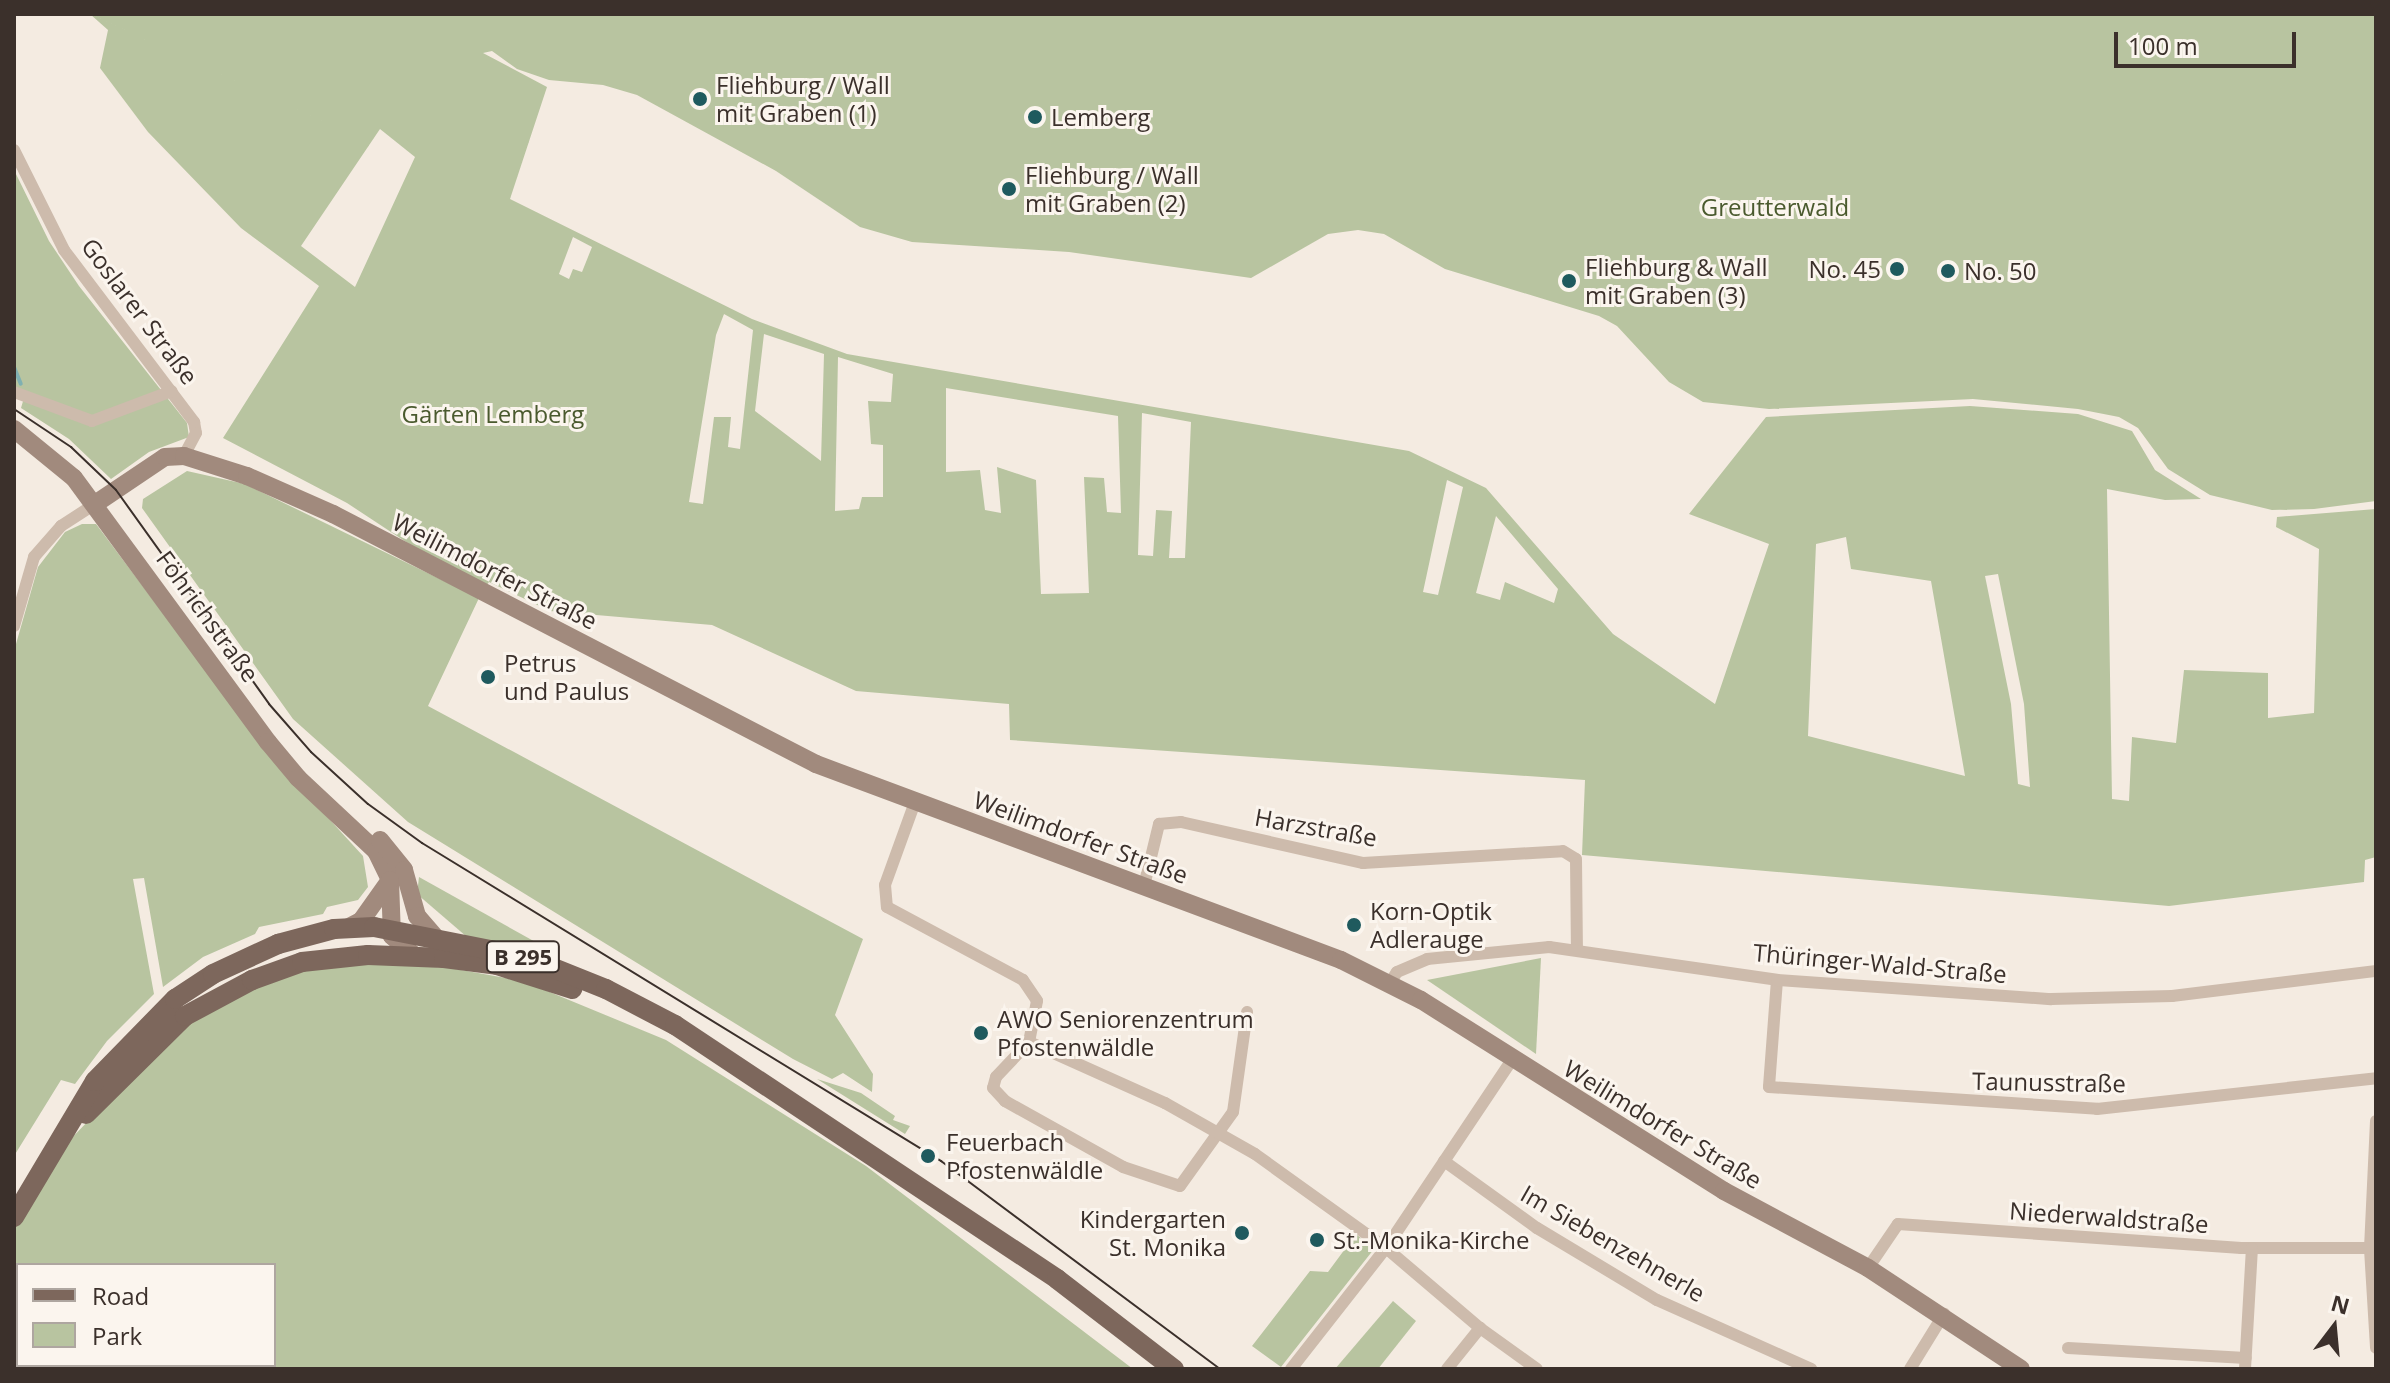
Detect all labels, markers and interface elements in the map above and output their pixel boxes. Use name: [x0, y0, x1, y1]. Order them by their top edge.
scale bar: [2118, 16, 2300, 66]
text: 100 m: [2128, 29, 2198, 62]
place label: Fliehburg / Wall mit Graben (1): [716, 71, 890, 127]
marker: Fliehburg / Wall mit Graben (1): [691, 90, 709, 108]
place label: Lemberg: [1051, 103, 1150, 131]
marker: Lemberg: [1026, 108, 1044, 126]
place label: Fliehburg / Wall mit Graben (2): [1025, 161, 1199, 217]
marker: Fliehburg / Wall mit Graben (2): [1000, 180, 1018, 198]
park label: Greutterwald: [1701, 193, 1849, 221]
street label: Goslarer Straße: [76, 232, 204, 390]
place label: Fliehburg & Wall mit Graben (3): [1585, 253, 1768, 309]
place label: No. 45: [1809, 255, 1881, 283]
place label: No. 50: [1964, 257, 2036, 285]
marker: No. 45: [1888, 260, 1906, 278]
marker: No. 50: [1939, 262, 1957, 280]
marker: Fliehburg & Wall mit Graben (3): [1560, 272, 1578, 290]
park label: Gärten Lemberg: [402, 400, 584, 428]
street label: Weilimdorfer Straße: [388, 507, 602, 635]
street label: Föhrichstraße: [151, 545, 265, 687]
place label: Petrus und Paulus: [504, 649, 629, 705]
marker: Petrus und Paulus: [479, 668, 497, 686]
street label: Weilimdorfer Straße: [970, 785, 1192, 889]
street label: Harzstraße: [1253, 802, 1379, 852]
place label: Korn-Optik Adlerauge: [1370, 897, 1492, 953]
marker: Korn-Optik Adlerauge: [1345, 916, 1363, 934]
street label: Thüringer-Wald-Straße: [1752, 938, 2008, 988]
road number: B 295: [485, 939, 561, 975]
place label: AWO Seniorenzentrum Pfostenwäldle: [997, 1005, 1254, 1061]
marker: AWO Seniorenzentrum Pfostenwäldle: [972, 1024, 990, 1042]
street label: Weilimdorfer Straße: [1559, 1054, 1767, 1194]
street label: Taunusstraße: [1972, 1066, 2126, 1098]
place label: Feuerbach Pfostenwäldle: [946, 1128, 1103, 1184]
marker: Feuerbach Pfostenwäldle: [917, 1145, 939, 1167]
street label: Im Siebenzehnerle: [1516, 1179, 1710, 1307]
street label: Niederwaldstraße: [2008, 1196, 2210, 1238]
place label: Kindergarten St. Monika: [1080, 1205, 1226, 1261]
marker: Kindergarten St. Monika: [1233, 1224, 1251, 1242]
place label: St.-Monika-Kirche: [1333, 1226, 1529, 1254]
marker: St.-Monika-Kirche: [1308, 1231, 1326, 1249]
legend: [16, 1263, 276, 1367]
text: Road: [92, 1279, 149, 1312]
north arrow: [2294, 1287, 2374, 1367]
text: N: [2328, 1287, 2353, 1321]
text: Park: [92, 1319, 142, 1352]

